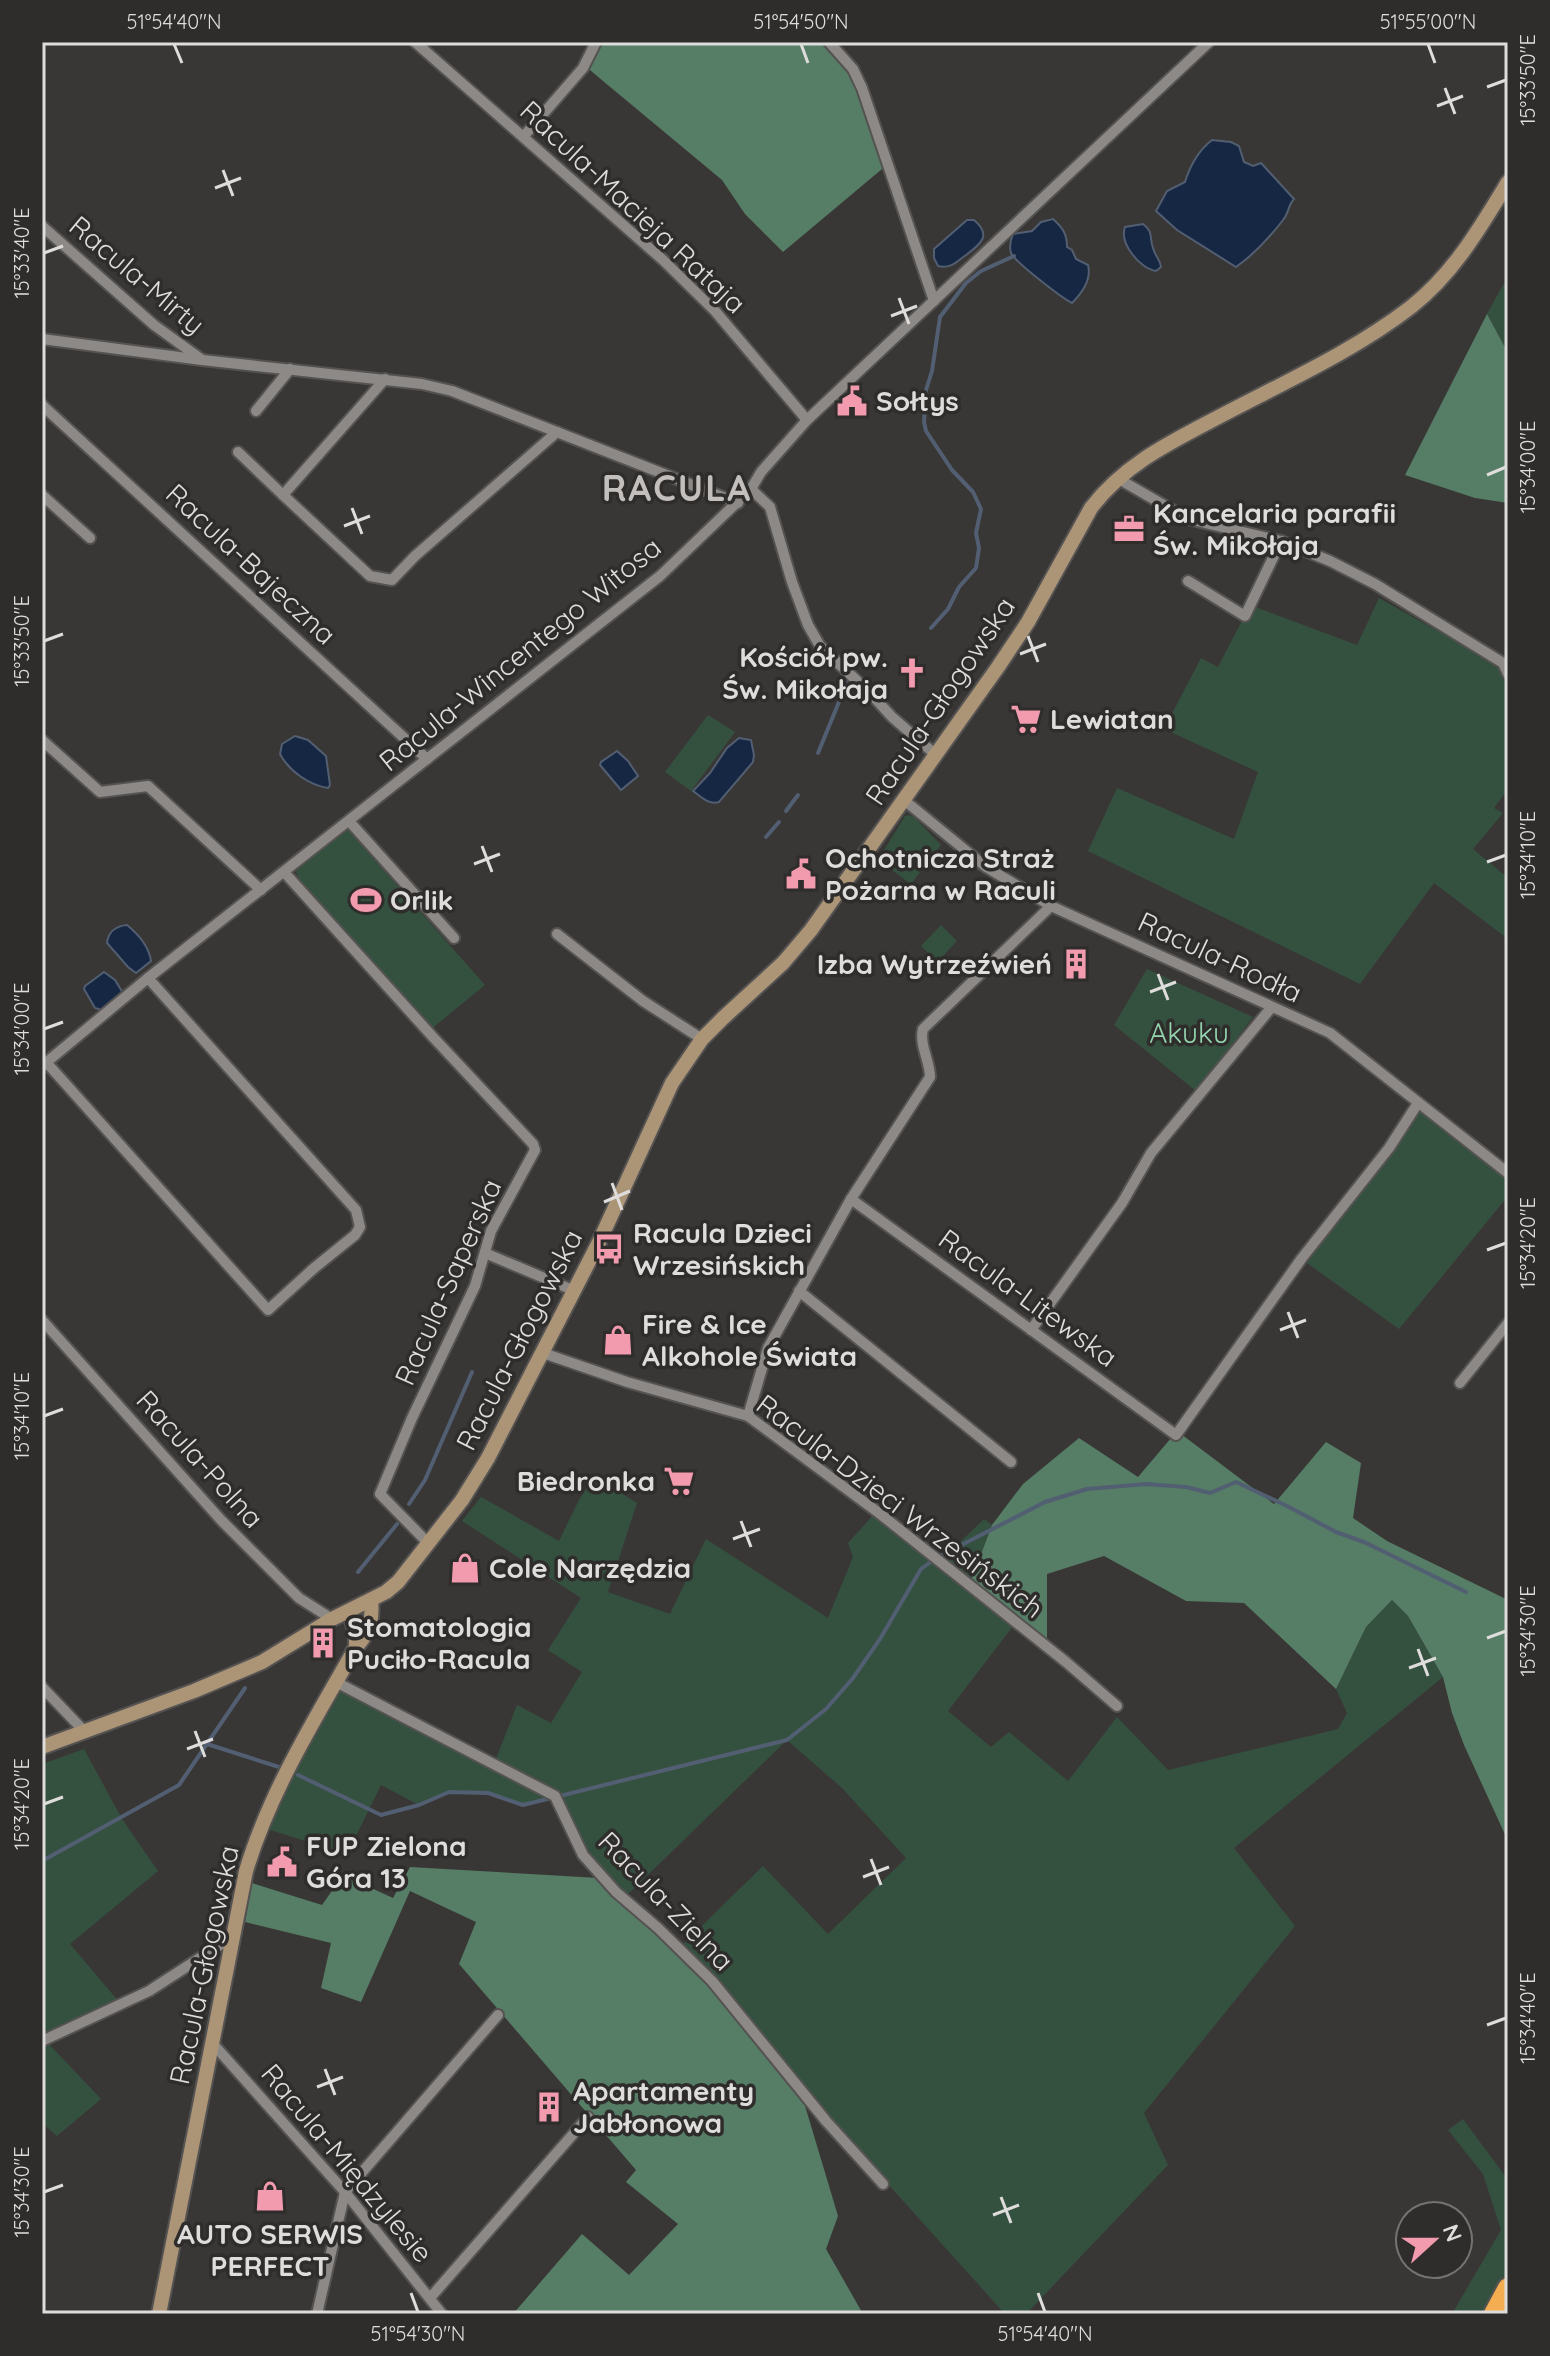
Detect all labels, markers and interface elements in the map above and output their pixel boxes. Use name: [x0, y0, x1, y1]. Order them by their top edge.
text: 51°54'40"N: [127, 9, 221, 34]
text: 51°54'50"N: [753, 9, 849, 34]
text: 51°55'00"N: [1380, 9, 1476, 34]
text: 15°33'50"E: [1515, 34, 1540, 126]
street label: Racula-Macieja Rataja: [513, 93, 754, 320]
text: 15°33'40"E: [9, 207, 34, 299]
street label: Racula-Mirty: [63, 208, 212, 341]
place label: Sołtys: [876, 383, 959, 418]
public building icon: Sołtys: [835, 384, 869, 418]
text: 15°34'00"E: [1515, 421, 1540, 513]
district label: RACULA: [602, 465, 752, 510]
street label: Racula-Bajeczna: [159, 476, 344, 652]
place label: Kancelaria parafii Św. Mikołaja: [1153, 495, 1396, 562]
office icon: Kancelaria parafii Św. Mikołaja: [1112, 512, 1146, 546]
street label: Racula-Wincentego Witosa: [372, 529, 668, 778]
street label: Racula-Głogowska: [857, 590, 1022, 811]
text: 15°33'50"E: [9, 595, 34, 687]
place label: Kościół pw. Św. Mikołaja: [722, 639, 888, 706]
church icon: Kościół pw. Św. Mikołaja: [895, 656, 929, 690]
place label: Lewiatan: [1050, 701, 1174, 736]
supermarket icon: Lewiatan: [1009, 702, 1043, 736]
text: 15°34'10"E: [1515, 811, 1540, 899]
place label: Ochotnicza Straż Pożarna w Raculi: [825, 840, 1056, 907]
public building icon: Ochotnicza Straż Pożarna w Raculi: [784, 857, 818, 891]
place label: Orlik: [390, 882, 454, 917]
sports icon: Orlik: [349, 883, 383, 917]
street label: Racula-Rodła: [1133, 903, 1308, 1010]
place label: Izba Wytrzeźwień: [817, 946, 1052, 981]
building icon: Izba Wytrzeźwień: [1059, 947, 1093, 981]
text: 15°34'00"E: [9, 983, 34, 1075]
park label: Akuku: [1149, 1015, 1229, 1050]
street label: Racula-Saperska: [386, 1173, 509, 1390]
text: 15°34'20"E: [1515, 1197, 1540, 1289]
place label: Racula Dzieci Wrzesińskich: [633, 1215, 812, 1282]
street label: Racula-Litewska: [932, 1221, 1125, 1374]
street label: Racula-Głogowska: [448, 1224, 589, 1456]
bus stop icon: Racula Dzieci Wrzesińskich: [592, 1232, 626, 1266]
place label: Fire & Ice Alkohole Świata: [642, 1306, 857, 1373]
shop icon: Fire & Ice Alkohole Świata: [601, 1323, 635, 1357]
text: 15°34'10"E: [9, 1372, 34, 1460]
street label: Racula-Polna: [129, 1382, 271, 1535]
street label: Racula-Dzieci Wrzesińskich: [750, 1386, 1051, 1625]
place label: Biedronka: [517, 1463, 655, 1498]
supermarket icon: Biedronka: [662, 1464, 696, 1498]
place label: Cole Narzędzia: [489, 1550, 691, 1585]
shop icon: Cole Narzędzia: [448, 1551, 482, 1585]
text: 15°34'30"E: [1515, 1585, 1540, 1677]
place label: Stomatologia Puciło-Racula: [347, 1609, 532, 1676]
building icon: Stomatologia Puciło-Racula: [306, 1626, 340, 1660]
text: 15°34'20"E: [9, 1758, 34, 1850]
street label: Racula-Zielna: [591, 1824, 741, 1978]
place label: FUP Zielona Góra 13: [306, 1828, 467, 1895]
street label: Racula-Głogowska: [161, 1842, 246, 2087]
public building icon: FUP Zielona Góra 13: [265, 1845, 299, 1879]
text: 15°34'40"E: [1515, 1972, 1540, 2064]
street label: Racula-Międzylesie: [254, 2056, 441, 2269]
place label: Apartamenty Jabłonowa: [573, 2073, 754, 2140]
building icon: Apartamenty Jabłonowa: [532, 2090, 566, 2124]
text: 15°34'30"E: [9, 2146, 34, 2238]
shop icon: AUTO SERWIS PERFECT: [253, 2179, 287, 2213]
north arrow: [1394, 2200, 1474, 2280]
place label: AUTO SERWIS PERFECT: [177, 2216, 363, 2283]
text: N: [1437, 2220, 1469, 2245]
text: 51°54'30"N: [371, 2321, 465, 2346]
text: 51°54'40"N: [998, 2321, 1092, 2346]

